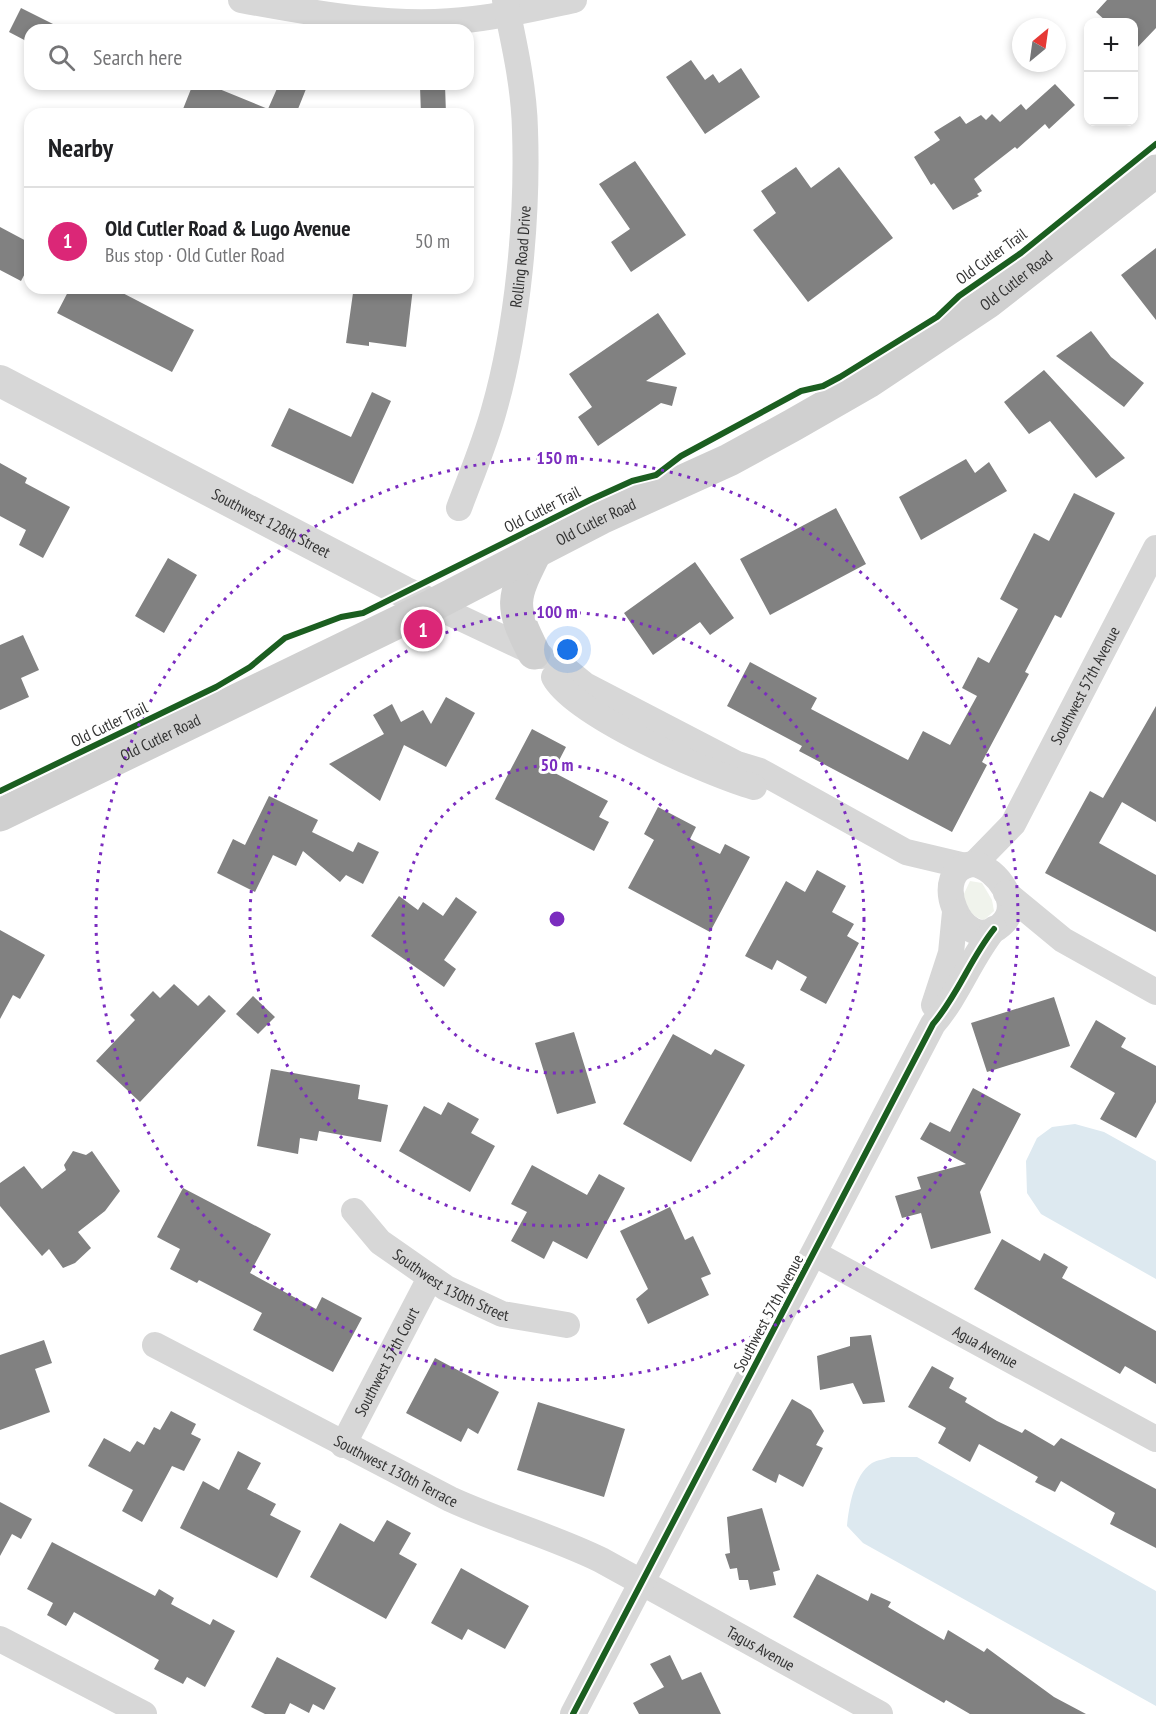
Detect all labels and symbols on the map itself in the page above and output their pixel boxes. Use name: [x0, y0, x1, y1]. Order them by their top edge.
north arrow: [1012, 18, 1066, 72]
street label: Rolling Road Drive: [505, 205, 535, 309]
street label: Old Cutler Trail: [952, 223, 1031, 288]
street label: Old Cutler Road: [976, 246, 1056, 315]
text: 150 m: [536, 446, 578, 469]
street label: Old Cutler Trail: [501, 481, 584, 537]
street label: Southwest 128th Street: [209, 483, 334, 562]
street label: Old Cutler Road: [552, 494, 639, 550]
text: 100 m: [536, 600, 578, 623]
pin: 1: [404, 606, 442, 652]
street label: Southwest 57th Avenue: [1046, 623, 1124, 748]
your location: [553, 635, 582, 664]
street label: Old Cutler Trail: [67, 697, 151, 751]
street label: Old Cutler Road: [117, 709, 204, 765]
text: 50 m: [541, 753, 573, 776]
centre of rings: [547, 909, 567, 929]
street label: Southwest 130th Street: [389, 1244, 511, 1325]
street label: Southwest 57th Avenue: [729, 1251, 807, 1375]
street label: Southwest 57th Court: [350, 1303, 423, 1420]
street label: Agua Avenue: [949, 1321, 1022, 1372]
street label: Southwest 130th Terrace: [331, 1430, 461, 1511]
street label: Tagus Avenue: [723, 1621, 798, 1675]

